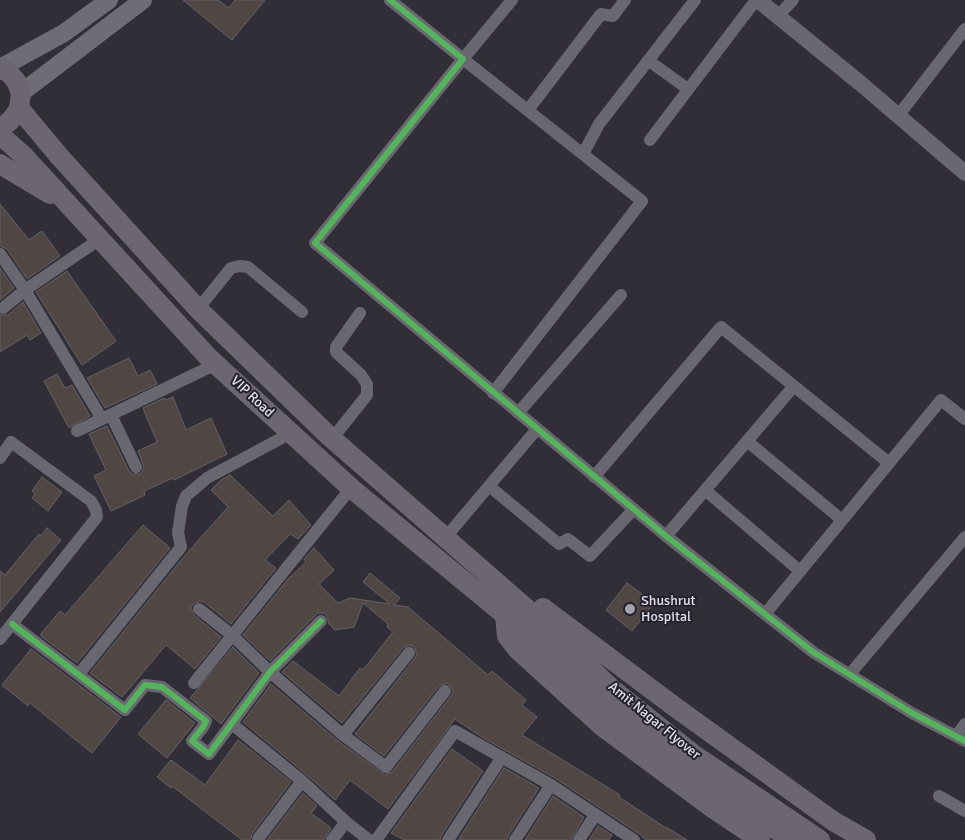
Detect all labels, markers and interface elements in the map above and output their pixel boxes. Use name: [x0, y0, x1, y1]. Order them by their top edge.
street label: VIP Road: [227, 373, 277, 421]
place label: Shushrut Hospital: [641, 593, 696, 626]
marker: Shushrut Hospital: [623, 602, 637, 616]
street label: Amit Nagar Flyover: [604, 679, 704, 763]

